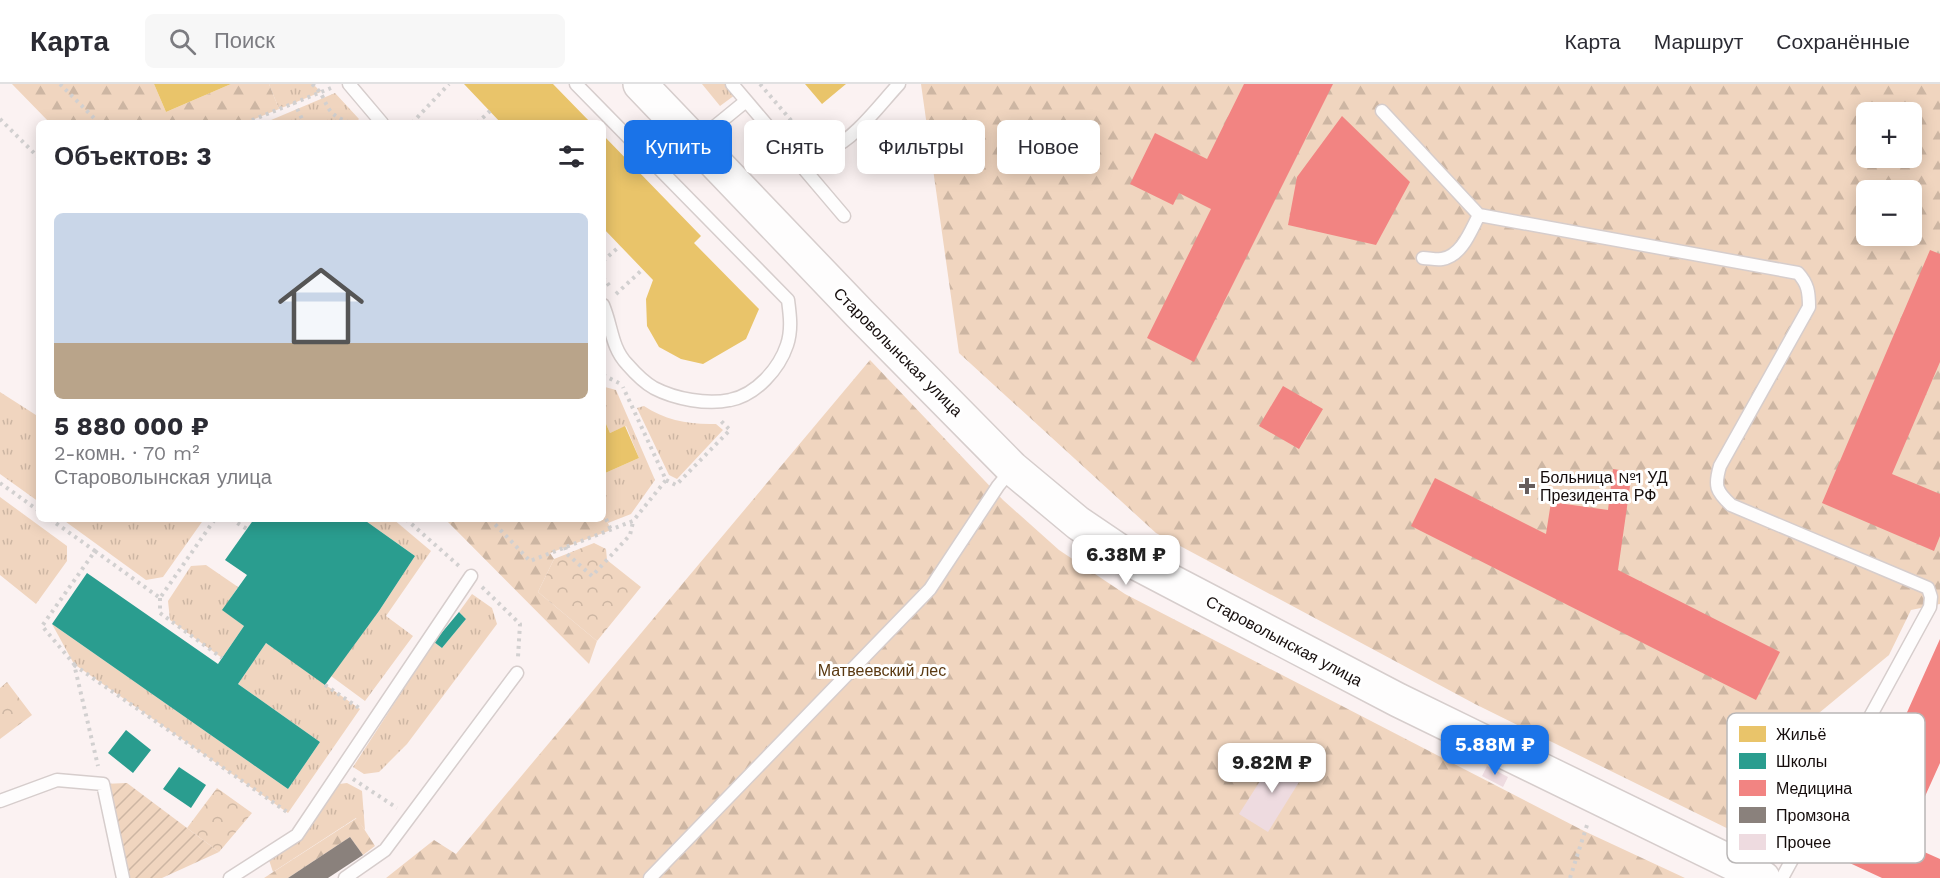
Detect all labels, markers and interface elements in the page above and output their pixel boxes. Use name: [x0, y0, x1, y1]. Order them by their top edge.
search box: [145, 14, 565, 68]
text: Карта: [30, 25, 109, 58]
icon: search: [166, 25, 199, 58]
text: Поиск: [214, 28, 275, 53]
text: Карта: [1565, 29, 1621, 54]
text: Маршрут: [1654, 29, 1743, 54]
text: Сохранённые: [1776, 29, 1910, 54]
map controls: [1856, 102, 1922, 246]
button: +: [1856, 102, 1922, 168]
chip: Купить: [624, 120, 732, 174]
chip: Снять: [744, 120, 845, 174]
chip: Фильтры: [857, 120, 985, 174]
chip: Новое: [997, 120, 1100, 174]
icon: filters: [555, 140, 588, 173]
text: Объектов: 3: [54, 141, 212, 171]
button: −: [1856, 180, 1922, 246]
icon: home: [267, 252, 375, 360]
street label: Староволынская улица: [830, 284, 966, 420]
text: 5 880 000 ₽: [54, 411, 209, 441]
text: 2-комн. · 70 m²: [54, 441, 199, 465]
text: Староволынская улица: [54, 465, 272, 489]
place label: Больница №1 УД Президента РФ: [1540, 468, 1668, 505]
marker: Больница №1 УД Президента РФ: [1518, 477, 1536, 495]
pin: 6.38M ₽: [1071, 535, 1181, 586]
text: 6.38M ₽: [1086, 542, 1166, 566]
street label: Староволынская улица: [1203, 592, 1365, 690]
park label: Матвеевский лес: [818, 661, 946, 680]
legend: [1727, 713, 1925, 863]
pin: 5.88M ₽: [1440, 725, 1550, 776]
text: Жильё: [1776, 725, 1826, 744]
text: 5.88M ₽: [1455, 732, 1535, 756]
pin: 9.82M ₽: [1217, 743, 1327, 794]
text: 9.82M ₽: [1232, 750, 1312, 774]
text: Школы: [1776, 752, 1827, 771]
text: Медицина: [1776, 779, 1852, 798]
text: Промзона: [1776, 806, 1850, 825]
text: Прочее: [1776, 833, 1831, 852]

